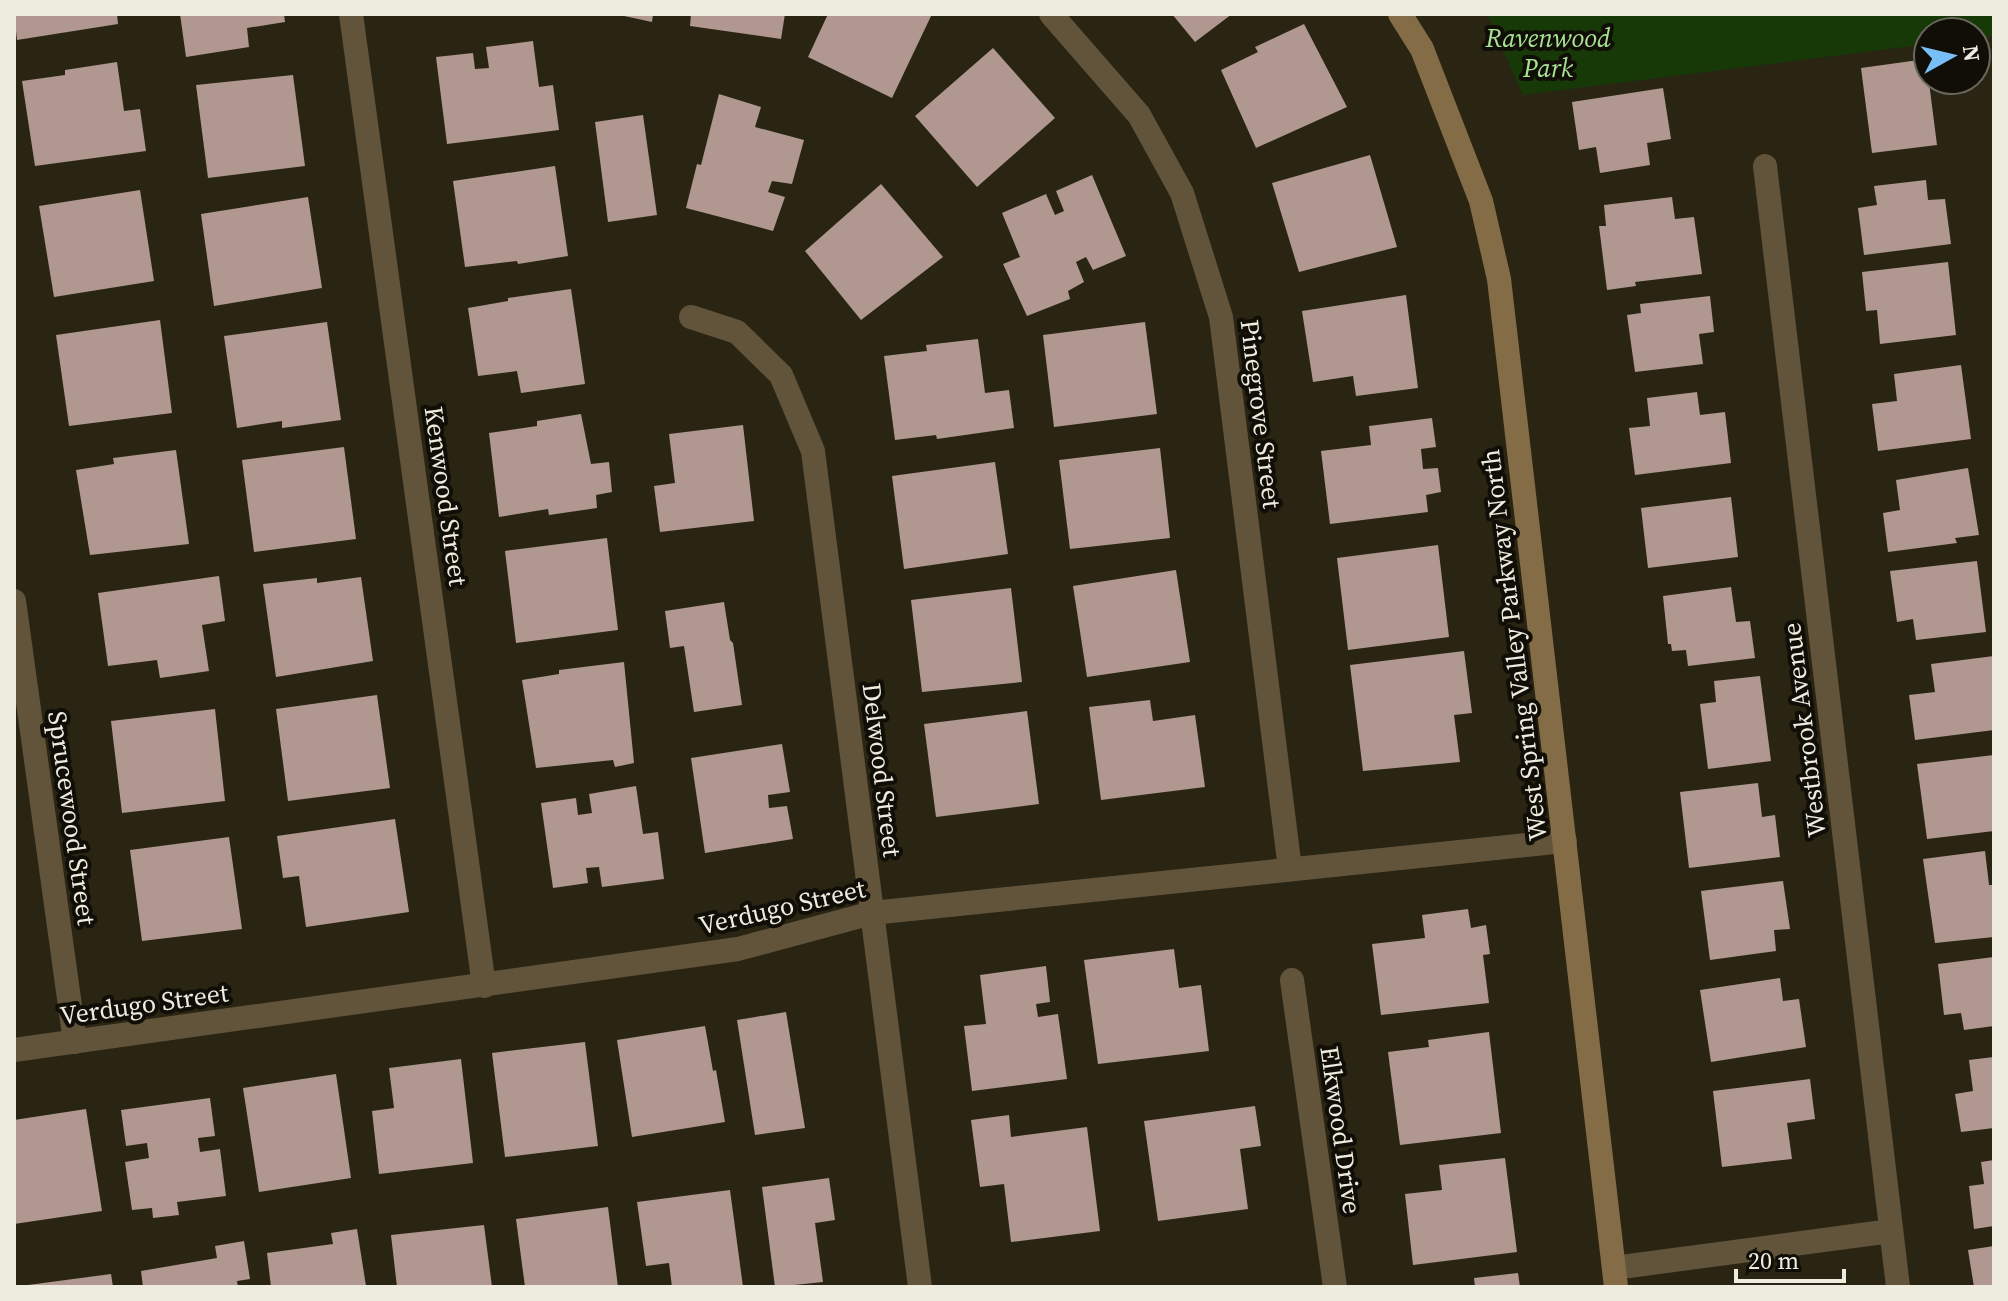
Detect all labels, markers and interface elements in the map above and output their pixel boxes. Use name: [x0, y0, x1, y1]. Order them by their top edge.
north arrow: [1912, 16, 1992, 96]
park label: Ravenwood Park: [1484, 20, 1611, 86]
text: N: [1956, 43, 1988, 63]
street label: Pinegrove Street: [1232, 318, 1291, 511]
street label: Kenwood Street: [416, 404, 476, 589]
street label: West Spring Valley Parkway North: [1472, 447, 1556, 843]
street label: Westbrook Avenue: [1773, 621, 1835, 839]
street label: Delwood Street: [853, 681, 911, 860]
street label: Sprucewood Street: [39, 709, 105, 928]
street label: Verdugo Street: [695, 870, 869, 944]
street label: Verdugo Street: [57, 974, 231, 1034]
street label: Elkwood Drive: [1311, 1044, 1371, 1216]
scale bar: [1736, 1233, 1844, 1283]
text: 20 m: [1748, 1244, 1799, 1277]

